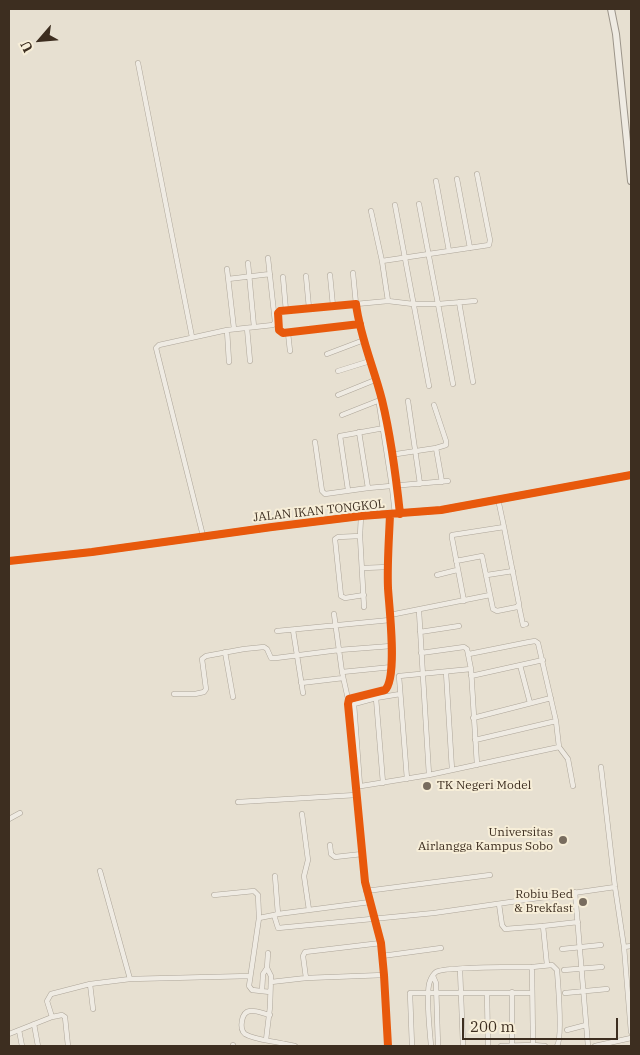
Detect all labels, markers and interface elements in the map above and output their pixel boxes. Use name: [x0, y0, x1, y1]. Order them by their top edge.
north arrow: [15, 15, 65, 65]
text: U: [16, 38, 37, 56]
street label: JALAN IKAN TONGKOL: [253, 497, 385, 525]
place label: TK Negeri Model: [437, 779, 531, 793]
marker: TK Negeri Model: [421, 780, 433, 792]
place label: Universitas Airlangga Kampus Sobo: [418, 826, 553, 854]
marker: Universitas Airlangga Kampus Sobo: [557, 834, 569, 846]
place label: Robiu Bed & Brekfast: [514, 888, 573, 916]
marker: Robiu Bed & Brekfast: [577, 896, 589, 908]
scale bar: [465, 1008, 621, 1040]
text: 200 m: [470, 1017, 515, 1036]

